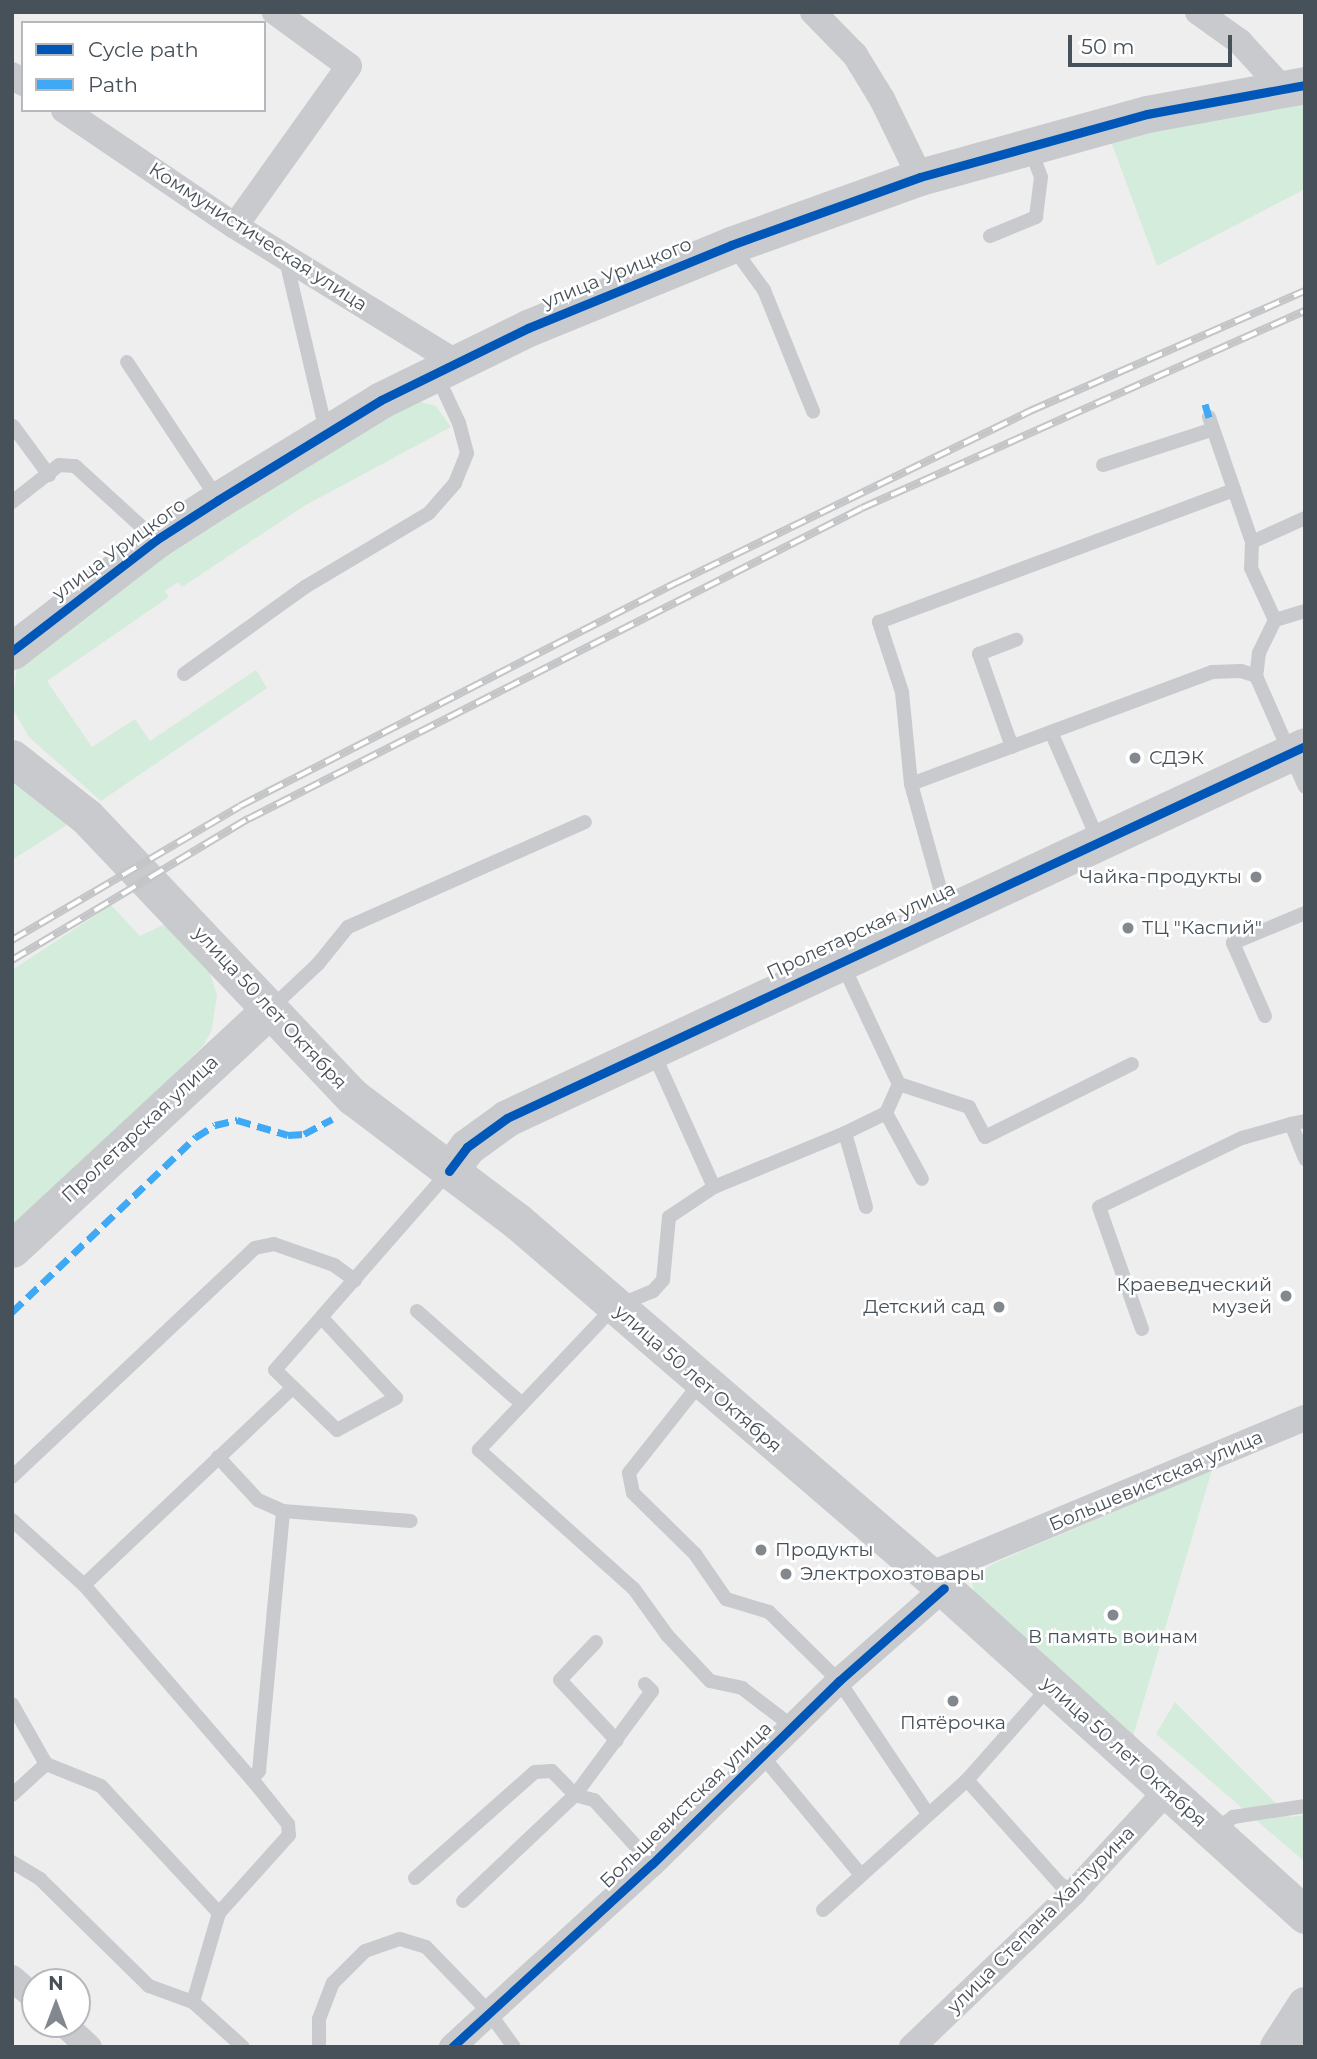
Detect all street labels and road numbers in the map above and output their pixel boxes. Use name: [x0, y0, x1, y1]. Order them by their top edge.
street label: Коммунистическая улица: [145, 158, 371, 316]
street label: улица Урицкого: [539, 233, 695, 313]
street label: улица Урицкого: [48, 493, 190, 605]
street label: Пролетарская улица: [763, 877, 959, 985]
street label: улица 50 лет Октября: [189, 922, 351, 1094]
street label: Пролетарская улица: [57, 1051, 223, 1207]
street label: улица 50 лет Октября: [610, 1300, 786, 1458]
street label: Большевистская улица: [1046, 1426, 1266, 1536]
street label: улица 50 лет Октября: [1037, 1672, 1211, 1832]
street label: Большевистская улица: [595, 1717, 777, 1893]
street label: улица Степана Халтурина: [943, 1822, 1139, 2018]

